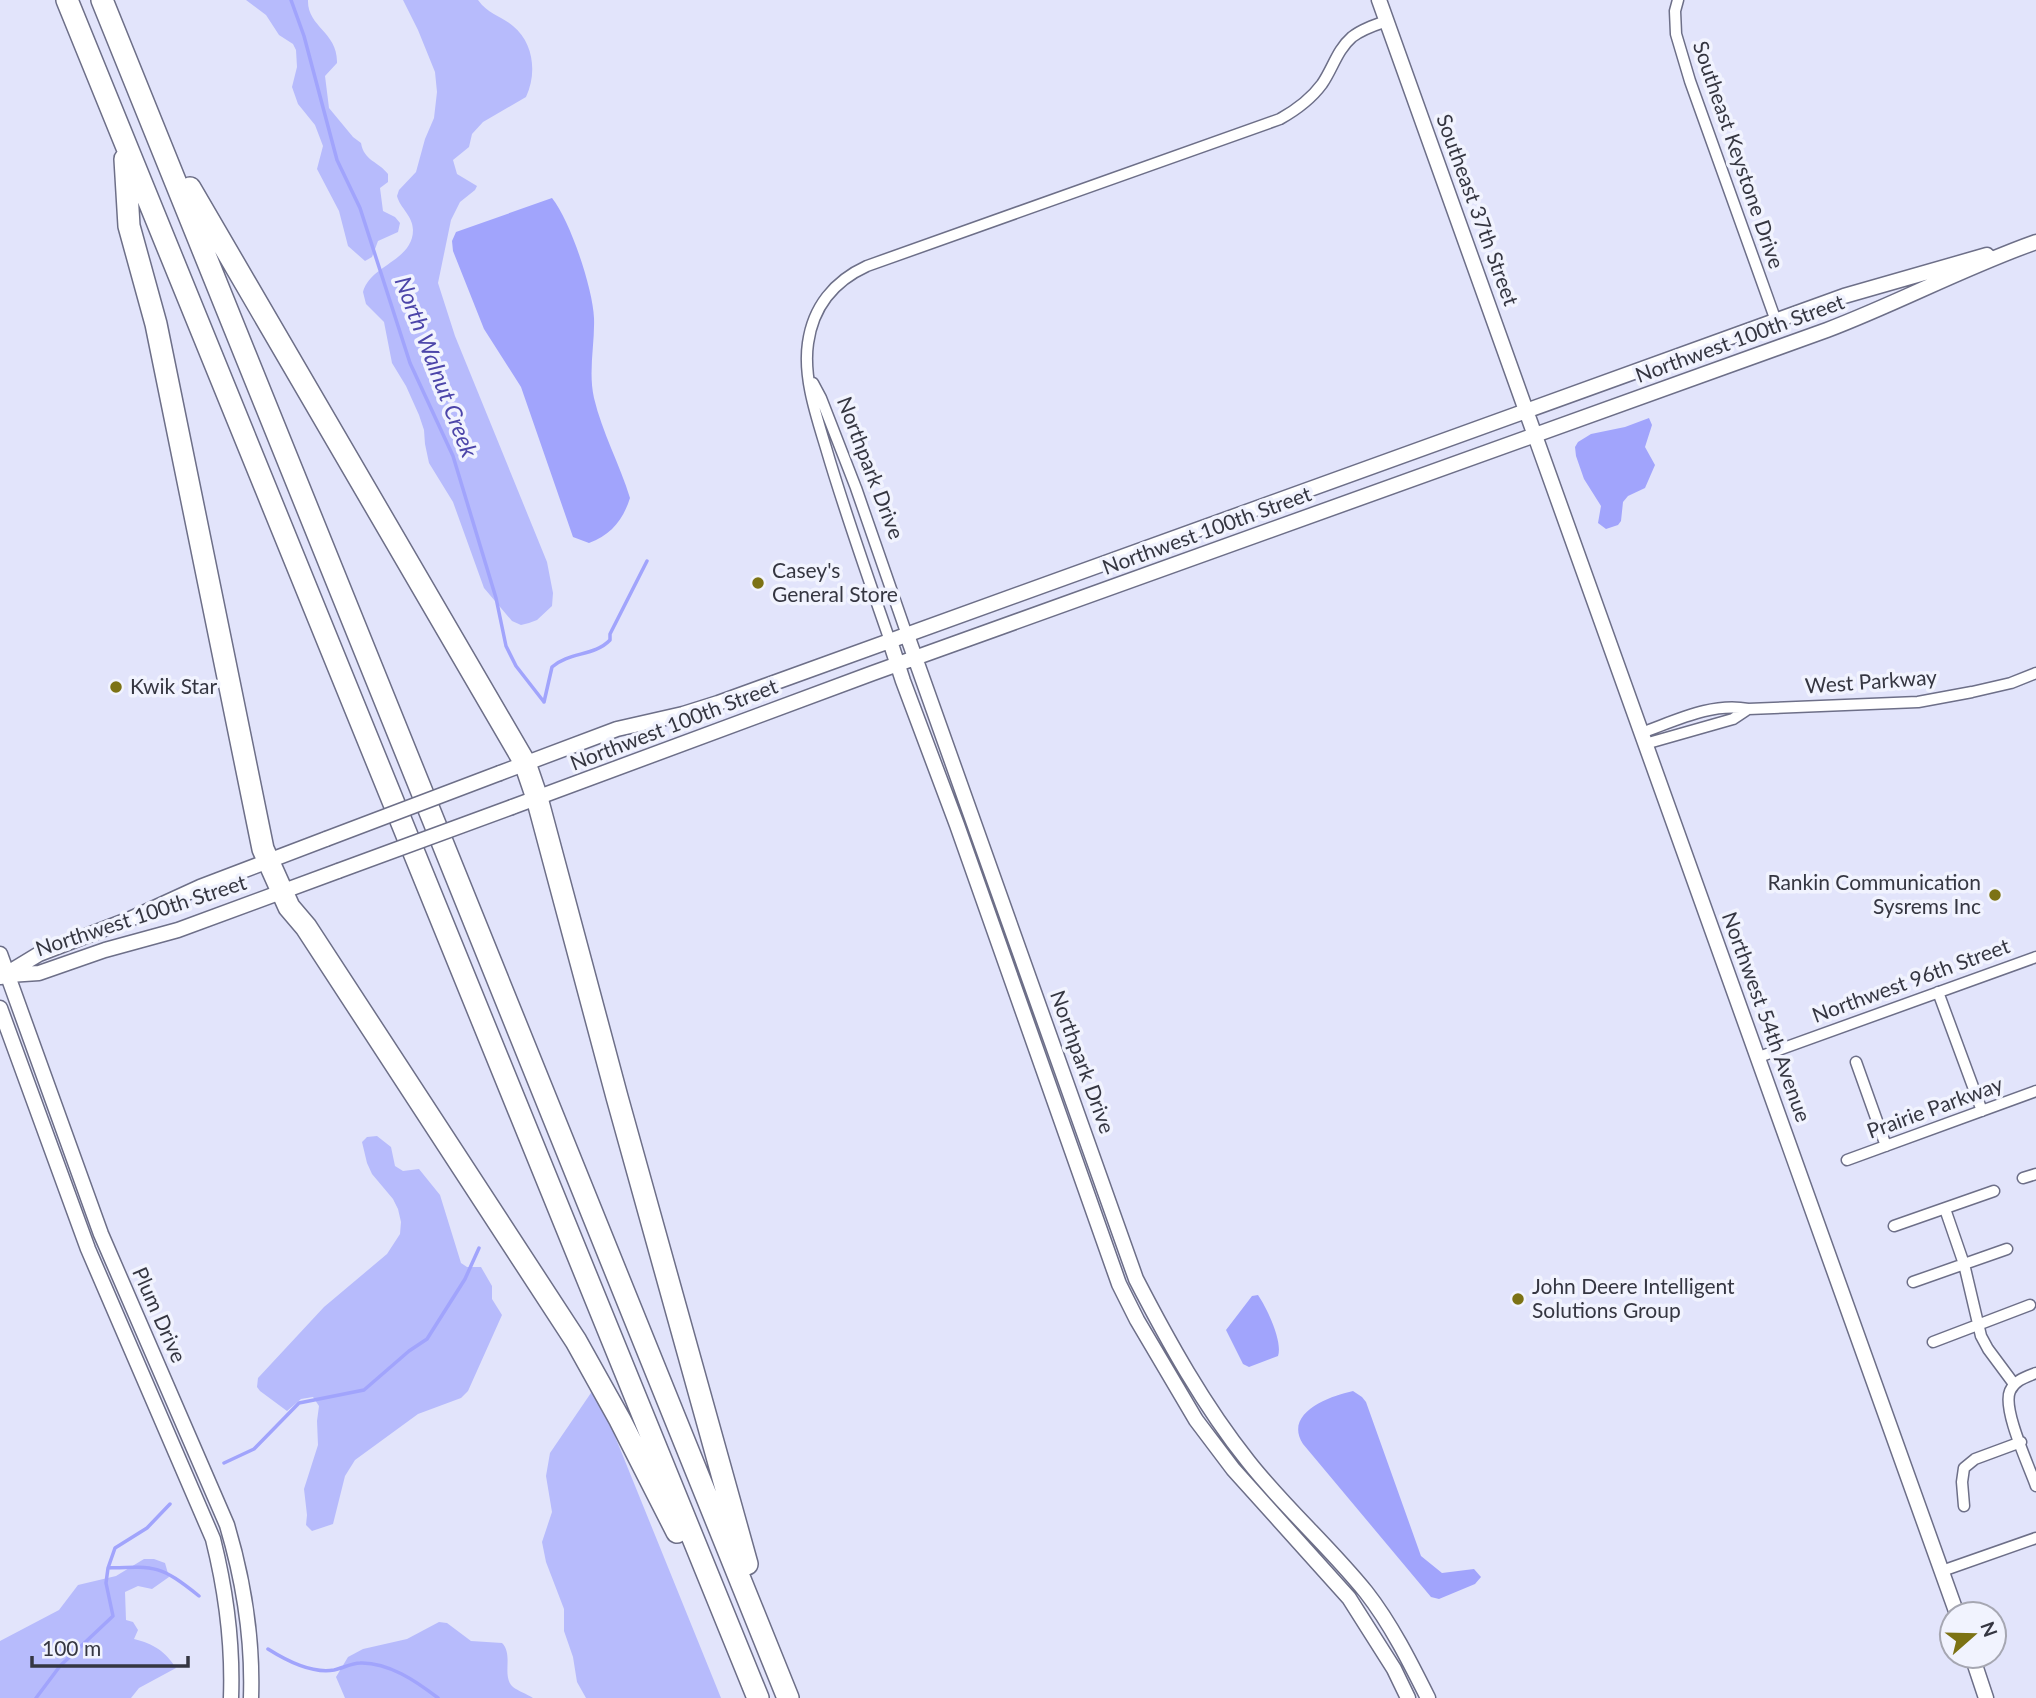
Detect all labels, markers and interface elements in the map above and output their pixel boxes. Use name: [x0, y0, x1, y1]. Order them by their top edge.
street label: Southeast Keystone Drive: [1689, 37, 1790, 272]
street label: Southeast 37th Street: [1432, 110, 1525, 309]
water label: North Walnut Creek: [390, 272, 485, 462]
street label: Northwest 100th Street: [1632, 288, 1848, 387]
street label: Northpark Drive: [833, 393, 910, 542]
street label: Northwest 100th Street: [1099, 480, 1315, 579]
place label: Casey's General Store: [772, 557, 898, 606]
marker: Casey's General Store: [750, 575, 766, 591]
street label: West Parkway: [1804, 663, 1938, 698]
street label: Northwest 100th Street: [566, 672, 781, 775]
place label: Kwik Star: [130, 673, 218, 698]
marker: Kwik Star: [108, 679, 124, 695]
street label: Northwest 100th Street: [32, 868, 250, 961]
place label: Rankin Communication Sysrems Inc: [1767, 869, 1981, 918]
marker: Rankin Communication Sysrems Inc: [1987, 887, 2003, 903]
street label: Northwest 54th Avenue: [1718, 908, 1817, 1125]
street label: Northwest 96th Street: [1808, 932, 2013, 1027]
street label: Northpark Drive: [1046, 987, 1121, 1136]
street label: Prairie Parkway: [1863, 1070, 2006, 1143]
street label: Plum Drive: [128, 1263, 193, 1366]
place label: John Deere Intelligent Solutions Group: [1532, 1273, 1735, 1322]
marker: John Deere Intelligent Solutions Group: [1510, 1291, 1526, 1307]
north arrow: [1938, 1600, 2008, 1670]
text: N: [1976, 1618, 2003, 1640]
scale bar: [32, 1624, 187, 1668]
text: 100 m: [42, 1635, 101, 1660]

